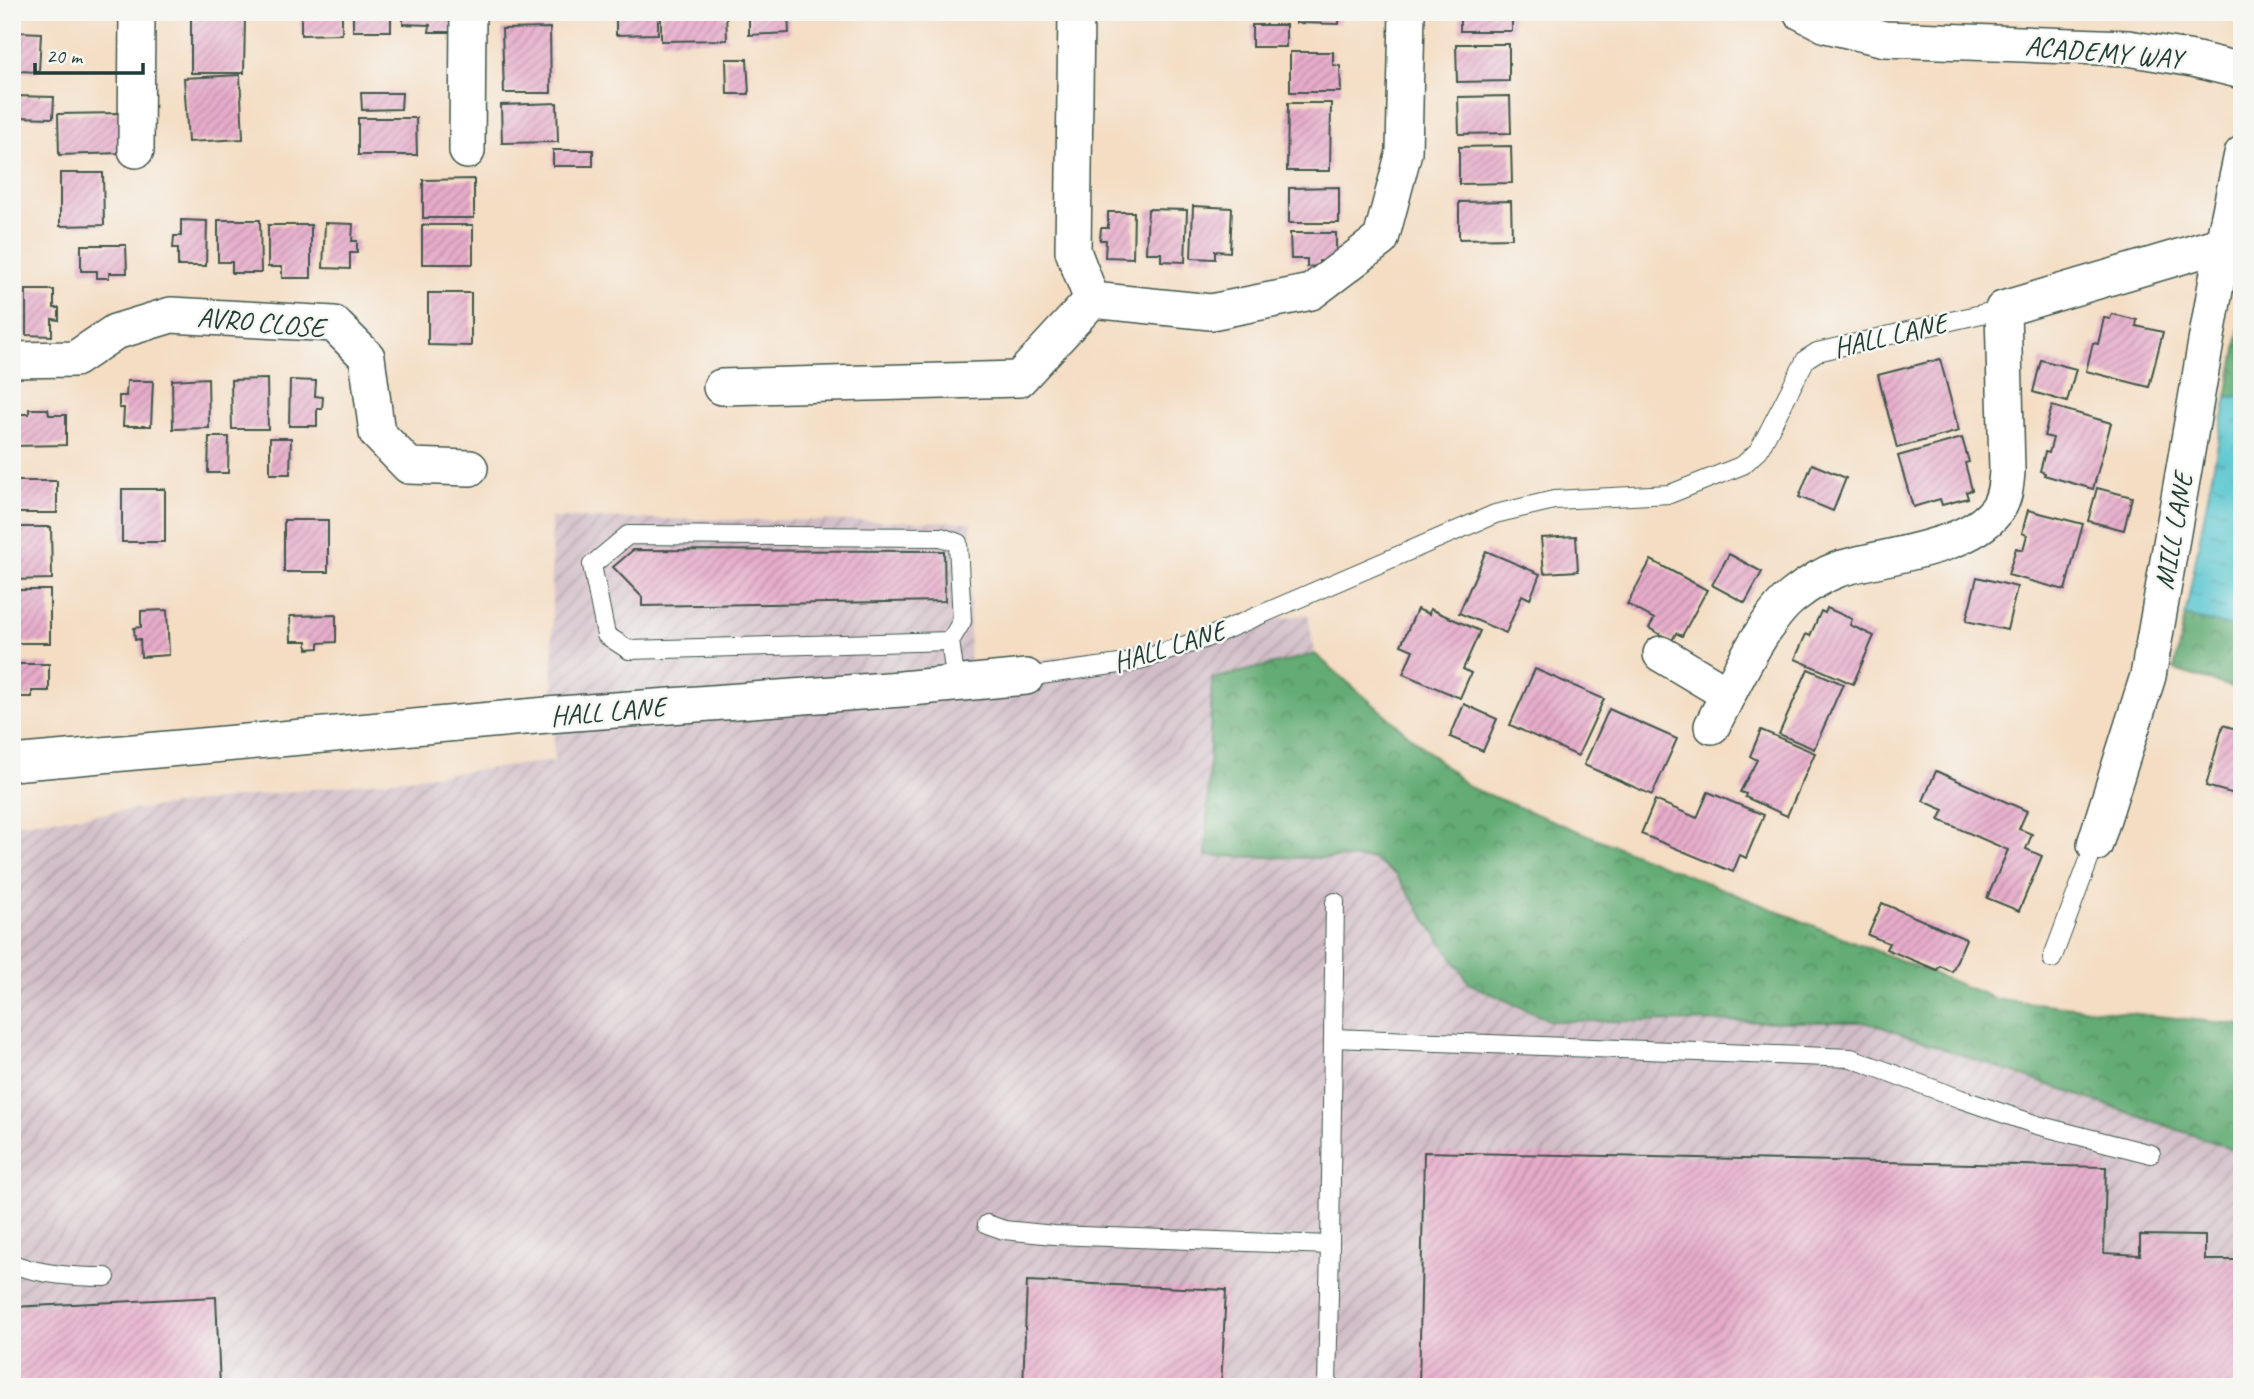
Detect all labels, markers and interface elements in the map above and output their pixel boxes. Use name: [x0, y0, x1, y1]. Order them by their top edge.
street label: ACADEMY WAY: [2024, 28, 2188, 77]
scale bar: [35, 32, 144, 76]
text: 20 m: [46, 43, 84, 69]
street label: AVRO CLOSE: [196, 299, 329, 345]
street label: HALL LANE: [1830, 304, 1954, 365]
street label: MILL LANE: [2146, 467, 2201, 592]
street label: HALL LANE: [1109, 611, 1233, 680]
street label: HALL LANE: [549, 688, 671, 733]

